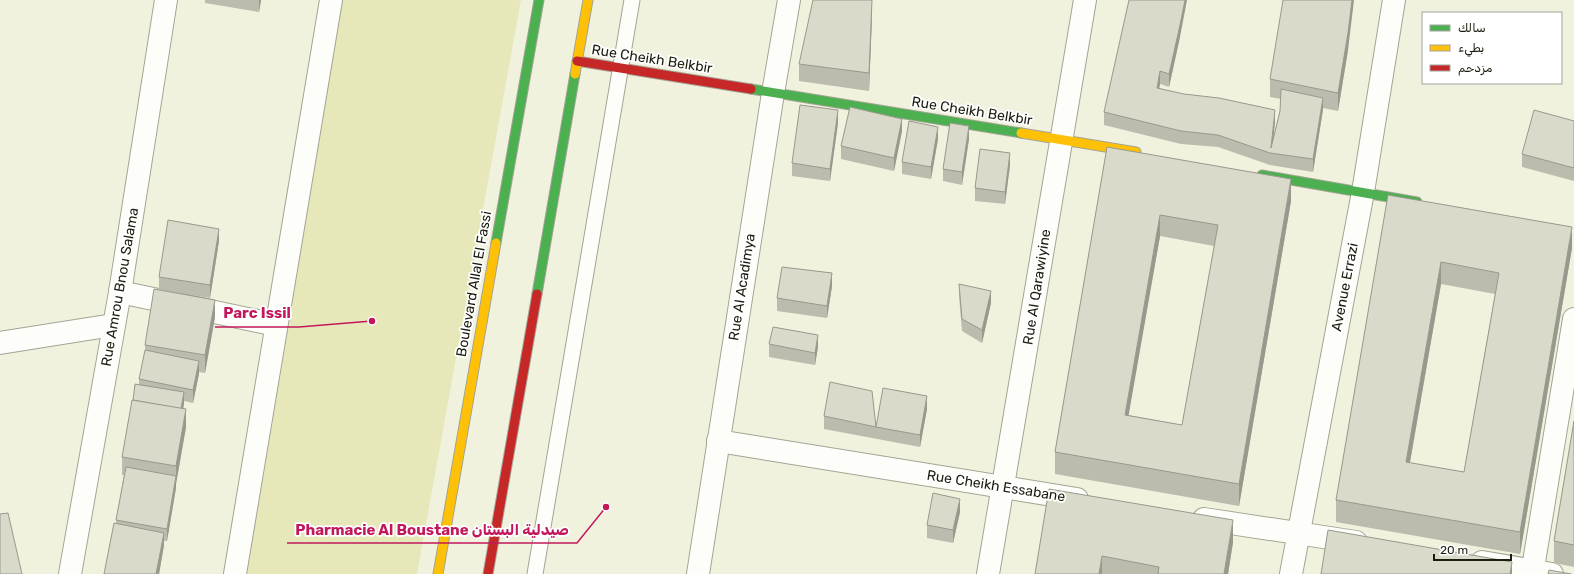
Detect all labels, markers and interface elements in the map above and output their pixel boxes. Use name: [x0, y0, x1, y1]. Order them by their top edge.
legend: [1422, 12, 1562, 84]
text: سالك: [1458, 21, 1486, 35]
street label: Rue Cheikh Belkbir: [590, 41, 714, 77]
text: بطيء: [1458, 41, 1484, 57]
text: مزدحم: [1458, 61, 1493, 76]
street label: Rue Cheikh Belkbir: [910, 93, 1034, 129]
street label: Rue Amrou Bnou Salama: [98, 206, 142, 368]
street label: Boulevard Allal El Fassi: [453, 210, 495, 358]
street label: Rue Al Qarawiyine: [1019, 228, 1055, 346]
street label: Rue Al Acadimya: [725, 232, 759, 342]
street label: Avenue Errazi: [1328, 241, 1362, 333]
callout: Parc Issil: [215, 300, 299, 327]
text: Parc Issil: [223, 304, 291, 322]
street label: Rue Cheikh Essabane: [926, 467, 1067, 505]
callout: Pharmacie Al Boustane صيدلية البستان: [287, 516, 577, 543]
text: Pharmacie Al Boustane صيدلية البستان: [295, 521, 569, 539]
scale bar: [1434, 536, 1511, 562]
text: 20 m: [1440, 543, 1468, 557]

